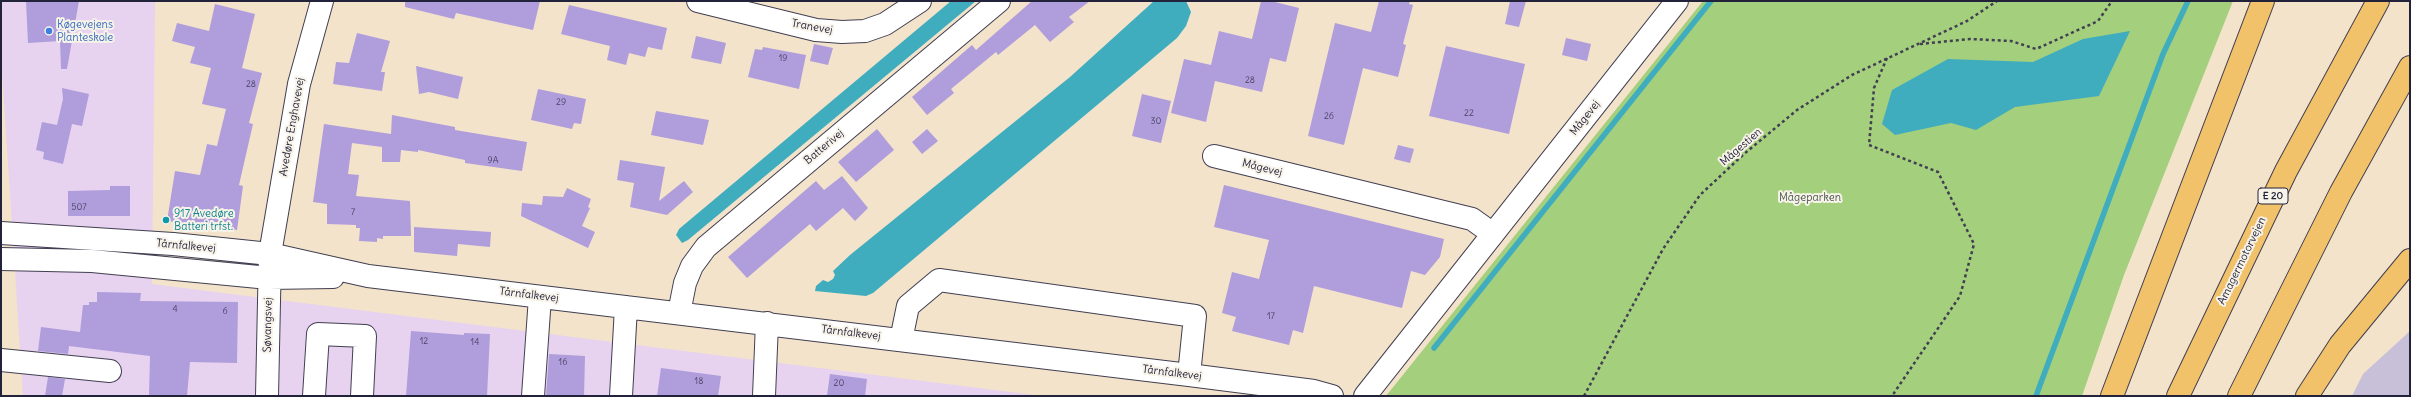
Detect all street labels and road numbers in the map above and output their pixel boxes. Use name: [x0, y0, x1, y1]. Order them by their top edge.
street label: Tranevej: [790, 17, 834, 37]
street label: Avedøre Enghavevej: [277, 77, 307, 177]
street label: Mågevej: [1567, 98, 1603, 138]
street label: Mågestien: [1718, 125, 1764, 169]
street label: Batterivej: [802, 127, 846, 167]
street label: Mågevej: [1241, 157, 1283, 179]
road number: E 20: [2258, 188, 2288, 204]
street label: Amagermotorvejen: [2215, 215, 2269, 307]
street label: Tårnfalkevej: [156, 237, 216, 255]
street label: Tårnfalkevej: [499, 285, 559, 305]
street label: Søvangsvej: [261, 297, 275, 353]
street label: Tårnfalkevej: [821, 323, 881, 343]
street label: Tårnfalkevej: [1142, 363, 1202, 383]

